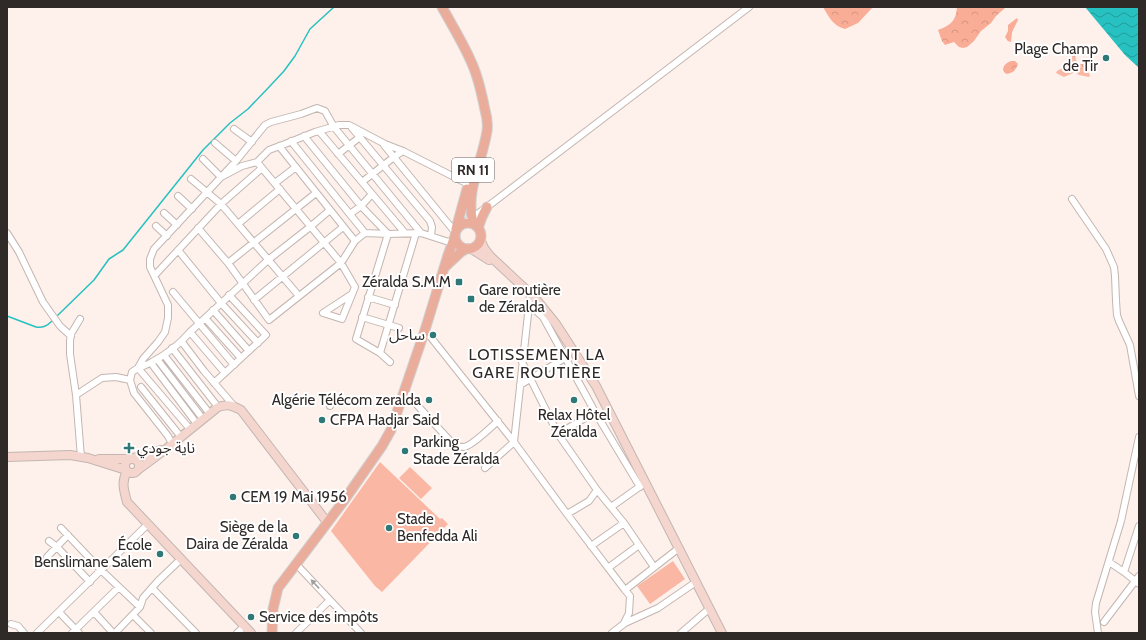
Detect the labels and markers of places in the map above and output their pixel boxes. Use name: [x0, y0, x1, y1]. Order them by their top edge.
place label: Plage Champ de Tir: [1014, 40, 1098, 75]
marker: Plage Champ de Tir: [1101, 53, 1111, 63]
place label: Zéralda S.M.M: [362, 273, 451, 291]
marker: Zéralda S.M.M: [454, 277, 464, 287]
place label: Gare routière de Zéralda: [479, 281, 561, 316]
marker: Gare routière de Zéralda: [466, 294, 476, 304]
place label: ساحل: [389, 326, 425, 344]
marker: ساحل: [428, 330, 438, 340]
place label: Algérie Télécom zeralda: [272, 391, 422, 409]
marker: Algérie Télécom zeralda: [424, 395, 434, 405]
marker: Relax Hôtel Zéralda: [569, 395, 579, 405]
place label: Relax Hôtel Zéralda: [538, 406, 611, 441]
place label: CFPA Hadjar Said: [330, 411, 440, 429]
marker: CFPA Hadjar Said: [317, 415, 327, 425]
place label: Parking Stade Zéralda: [413, 433, 500, 468]
place label: ناية جودي: [137, 439, 195, 459]
marker: ناية جودي: [124, 443, 134, 453]
marker: Parking Stade Zéralda: [400, 446, 410, 456]
place label: CEM 19 Mai 1956: [241, 488, 347, 506]
marker: CEM 19 Mai 1956: [228, 492, 238, 502]
place label: Stade Benfedda Ali: [397, 510, 478, 545]
place label: Siège de la Daira de Zéralda: [186, 518, 289, 553]
marker: Stade Benfedda Ali: [384, 523, 394, 533]
marker: Siège de la Daira de Zéralda: [291, 531, 301, 541]
place label: École Benslimane Salem: [34, 535, 152, 571]
marker: École Benslimane Salem: [155, 549, 165, 559]
place label: Service des impôts: [259, 608, 378, 626]
marker: Service des impôts: [246, 612, 256, 622]

